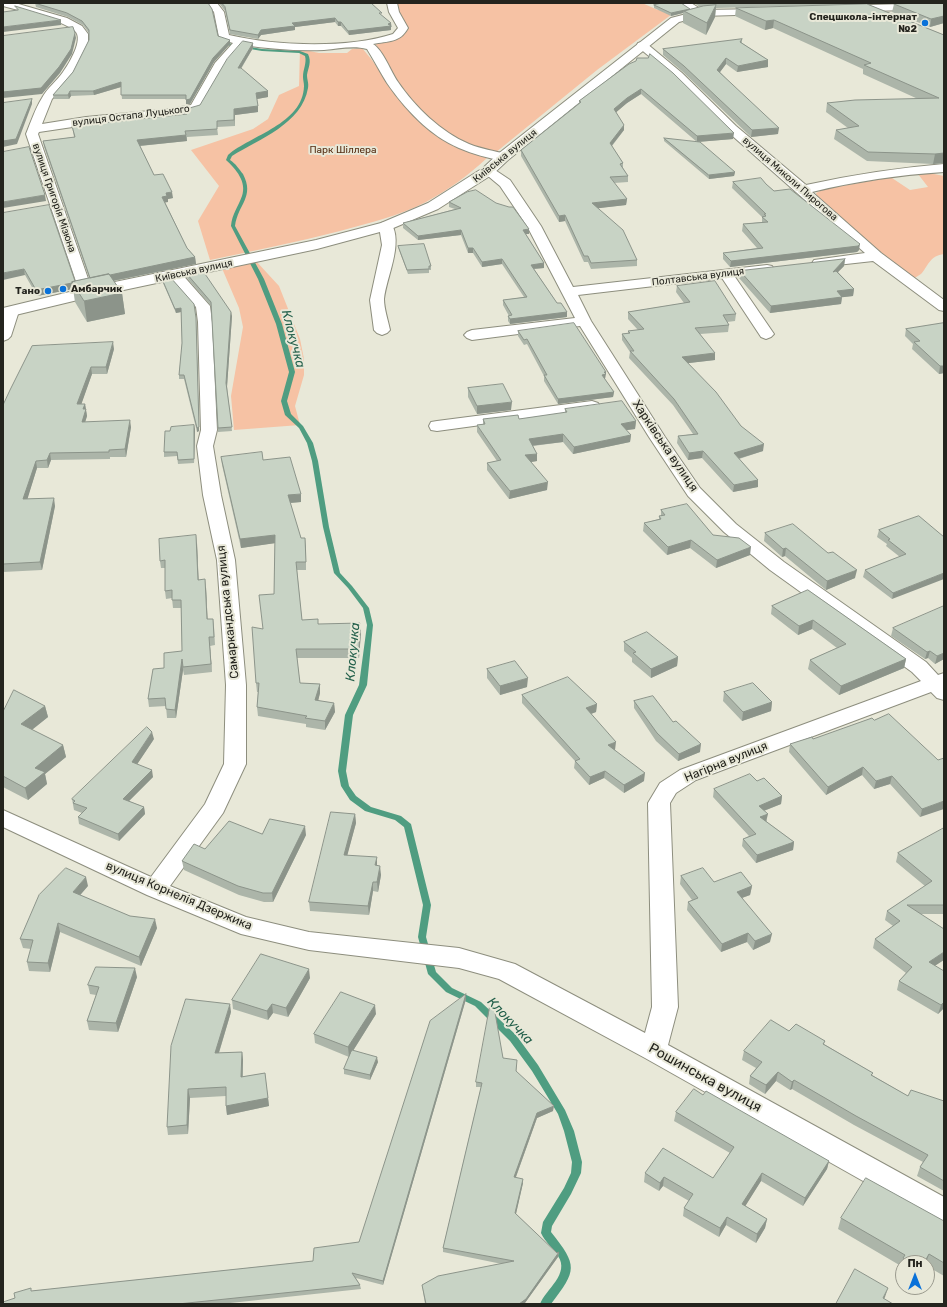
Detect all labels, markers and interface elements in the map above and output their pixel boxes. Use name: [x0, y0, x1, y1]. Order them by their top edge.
place label: Спецшкола-інтернат №2: [809, 11, 917, 34]
marker: Спецшкола-інтернат №2: [920, 18, 930, 28]
street label: вулиця Остапа Луцького: [72, 103, 190, 129]
street label: Київська вулиця: [471, 127, 539, 185]
street label: вулиця Миколи Пирогова: [740, 134, 840, 224]
street label: вулиця Григорія Мізюна: [30, 142, 78, 254]
park label: Парк Шіллера: [309, 144, 377, 156]
street label: Київська вулиця: [154, 257, 234, 285]
street label: Полтавська вулиця: [651, 265, 745, 289]
place label: Амбарчик: [71, 283, 122, 295]
marker: Амбарчик: [58, 284, 68, 294]
place label: Тано: [15, 285, 40, 297]
marker: Тано: [43, 286, 53, 296]
water label: Клокучка: [278, 308, 308, 370]
street label: Харківська вулиця: [629, 398, 701, 494]
street label: Самаркандська вулиця: [214, 545, 242, 679]
water label: Клокучка: [343, 622, 363, 682]
street label: Нагірна вулиця: [682, 739, 770, 785]
street label: вулиця Корнелія Дзержика: [104, 859, 254, 933]
water label: Клокучка: [484, 994, 536, 1048]
street label: Рошинська вулиця: [646, 1040, 764, 1116]
north arrow: [895, 1255, 935, 1295]
text: Пн: [907, 1257, 923, 1270]

